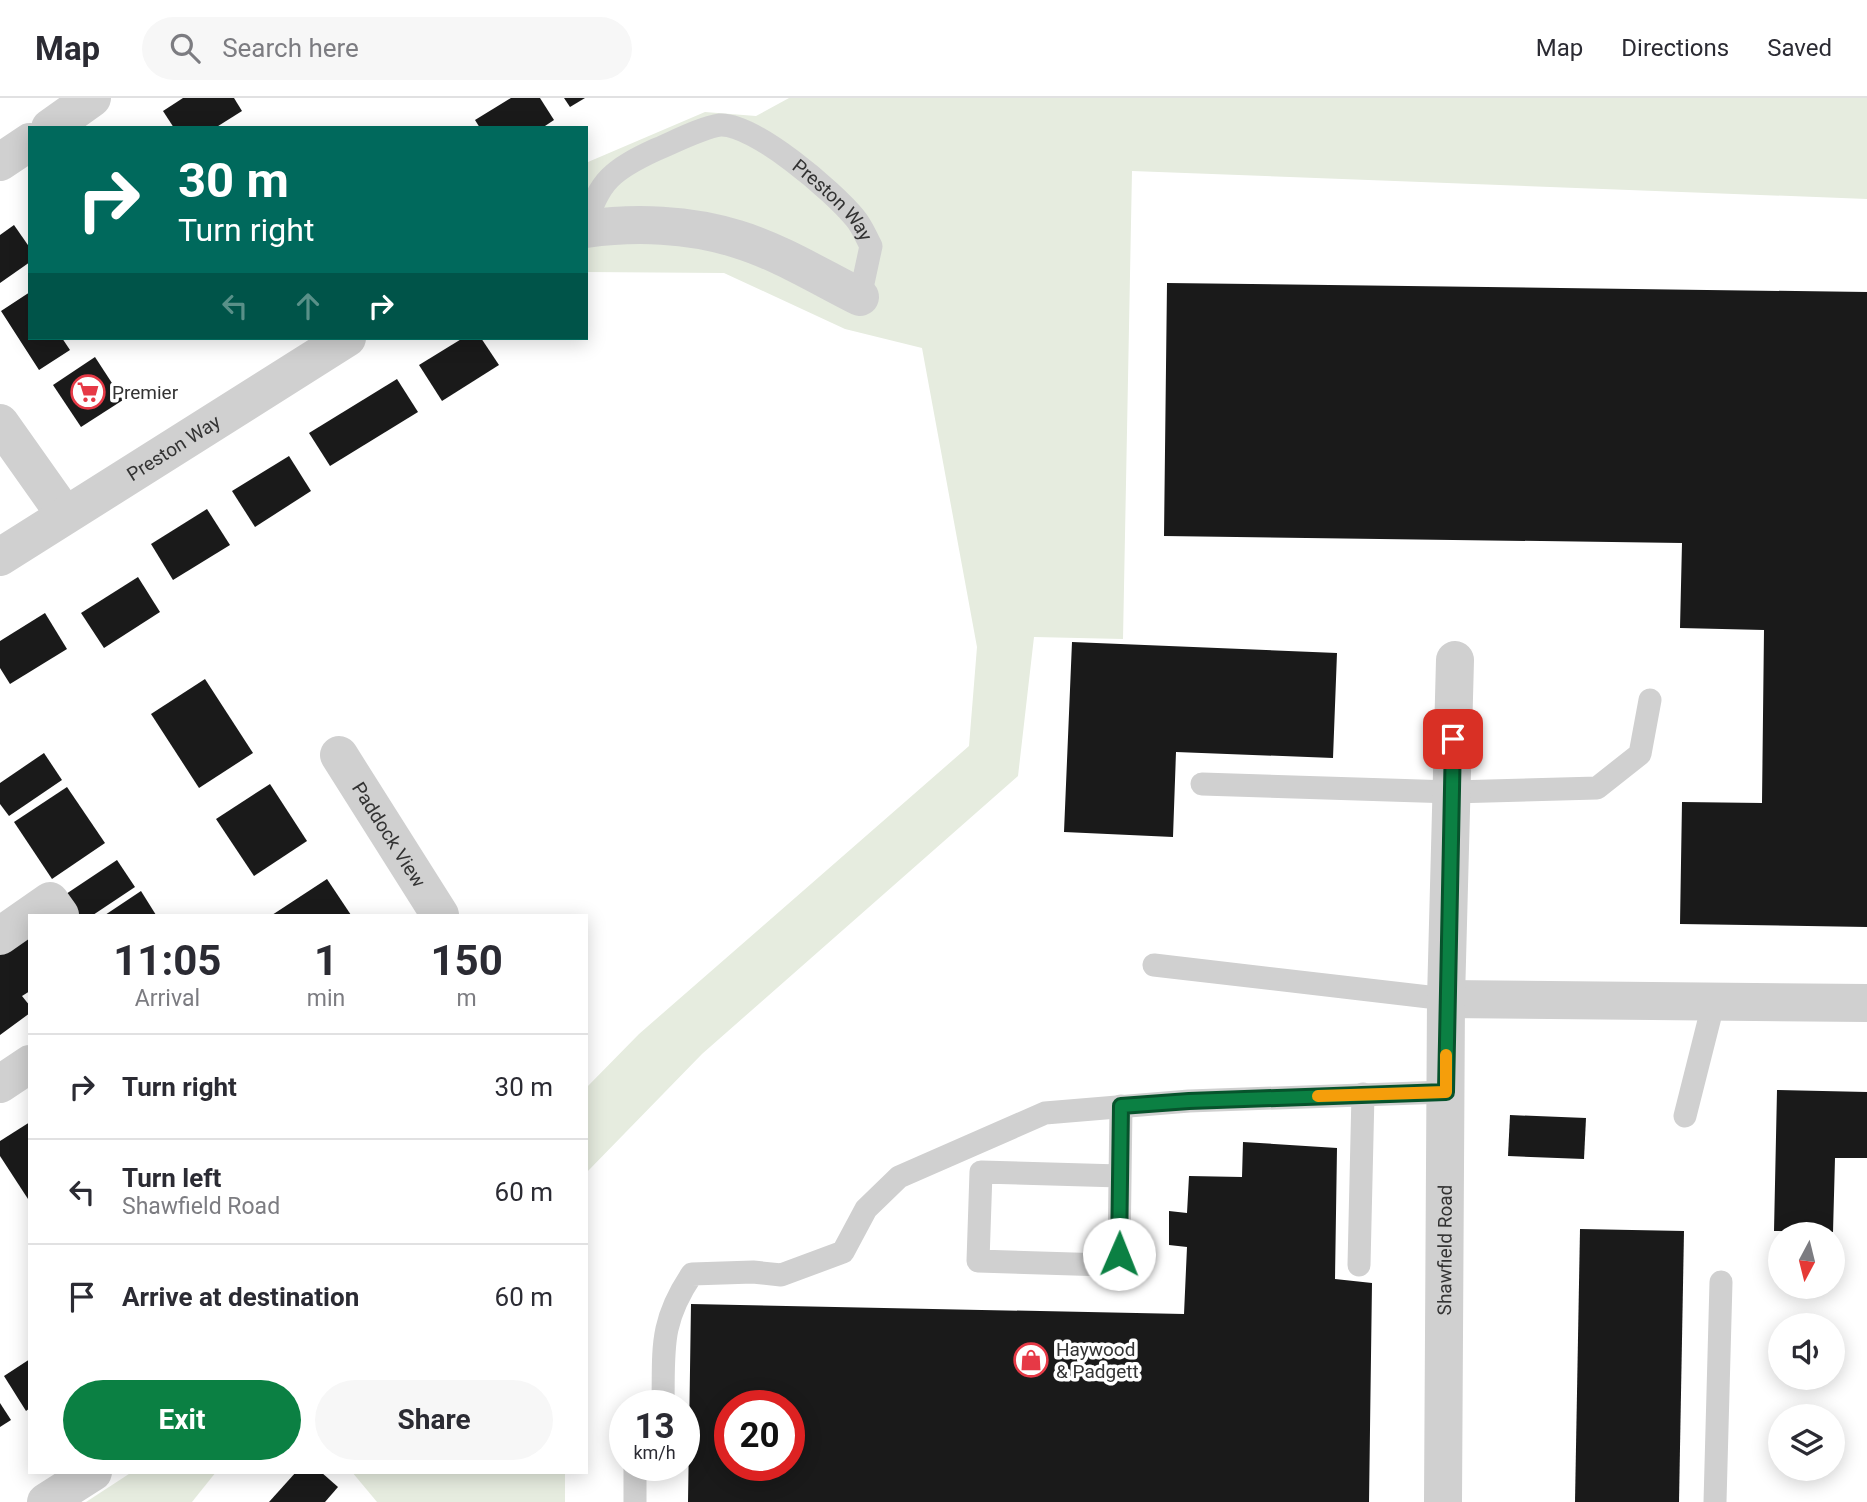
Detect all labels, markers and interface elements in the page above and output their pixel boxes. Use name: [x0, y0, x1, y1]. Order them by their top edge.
search box: [142, 17, 632, 80]
text: Map: [35, 29, 100, 68]
icon: search: [166, 29, 204, 67]
text: Search here: [222, 33, 359, 63]
text: Map: [1536, 34, 1583, 62]
text: Directions: [1621, 34, 1729, 62]
text: Saved: [1767, 34, 1832, 62]
text: 30 m: [178, 152, 289, 209]
icon: right: [63, 154, 154, 245]
street label: Preston Way: [788, 154, 877, 245]
text: Turn right: [178, 211, 314, 249]
icon: left: [216, 287, 254, 325]
icon: ahead: [289, 287, 327, 325]
icon: right: [362, 287, 400, 325]
supermarket icon: Premier: [69, 373, 107, 411]
place label: Premier: [112, 381, 179, 404]
street label: Preston Way: [123, 410, 225, 486]
pin: [1423, 709, 1483, 769]
icon: arrive: [1434, 720, 1472, 758]
street label: Paddock View: [347, 778, 430, 892]
text: 11:05: [113, 936, 221, 985]
text: 1: [314, 936, 338, 985]
text: 150: [430, 936, 503, 985]
text: Arrival: [135, 985, 200, 1012]
text: min: [307, 985, 345, 1012]
text: m: [457, 985, 477, 1012]
icon: right: [63, 1068, 101, 1106]
text: Turn right: [122, 1072, 237, 1102]
text: 30 m: [495, 1072, 553, 1102]
text: Turn left: [122, 1163, 221, 1193]
icon: left: [63, 1173, 101, 1211]
text: 60 m: [495, 1177, 553, 1207]
street label: Shawfield Road: [1433, 1185, 1457, 1315]
text: Shawfield Road: [122, 1193, 280, 1220]
position arrow: [1082, 1217, 1156, 1291]
north arrow: [1768, 1222, 1844, 1298]
map controls: [1768, 1222, 1845, 1481]
icon: arrive: [63, 1278, 101, 1316]
text: Arrive at destination: [122, 1282, 359, 1312]
text: 60 m: [495, 1282, 553, 1312]
button: sound: [1768, 1313, 1845, 1390]
place label: Haywood & Padgett: [1056, 1338, 1139, 1383]
shop icon: Haywood & Padgett: [1012, 1341, 1050, 1379]
button: Exit: [63, 1380, 301, 1460]
button: Share: [315, 1380, 553, 1460]
speed limit sign: 20: [714, 1390, 805, 1481]
button: layers: [1768, 1404, 1845, 1481]
text: 13: [634, 1406, 675, 1447]
text: km/h: [633, 1442, 676, 1463]

